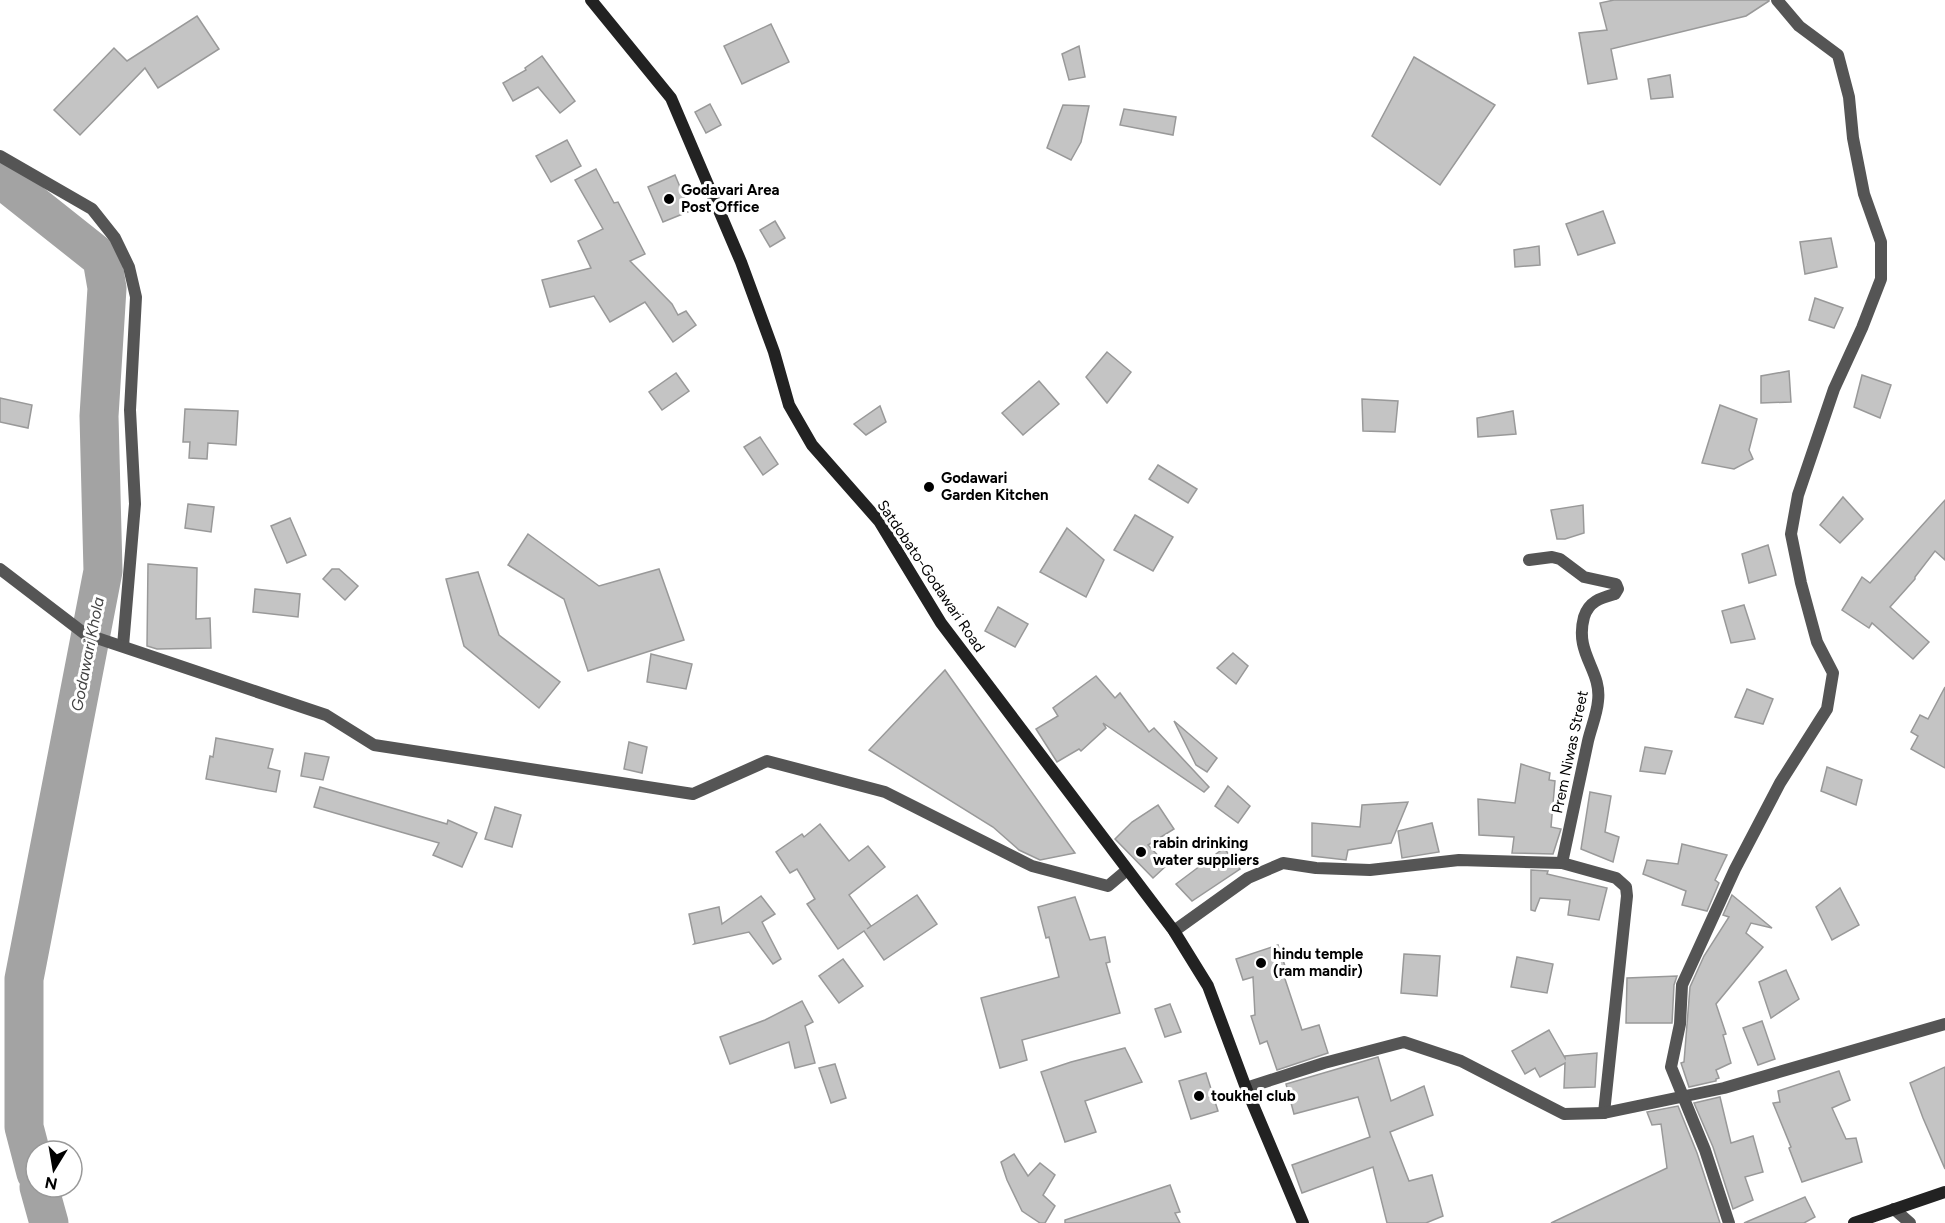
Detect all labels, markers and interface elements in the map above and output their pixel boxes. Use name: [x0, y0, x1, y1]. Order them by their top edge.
place label: Godavari Area Post Office: [681, 181, 780, 216]
marker: Godavari Area Post Office: [662, 192, 676, 206]
place label: Godawari Garden Kitchen: [941, 469, 1049, 504]
marker: Godawari Garden Kitchen: [922, 480, 936, 494]
street label: Satdobato-Godawari Road: [873, 497, 989, 655]
water label: Godawari Khola: [67, 595, 108, 713]
street label: Prem Niwas Street: [1548, 688, 1592, 815]
place label: rabin drinking water suppliers: [1153, 834, 1259, 869]
marker: rabin drinking water suppliers: [1134, 845, 1148, 859]
place label: hindu temple (ram mandir): [1273, 945, 1364, 980]
marker: hindu temple (ram mandir): [1254, 956, 1268, 970]
place label: toukhel club: [1211, 1087, 1296, 1105]
marker: toukhel club: [1192, 1089, 1206, 1103]
north arrow: [24, 1139, 84, 1199]
text: N: [43, 1173, 59, 1194]

